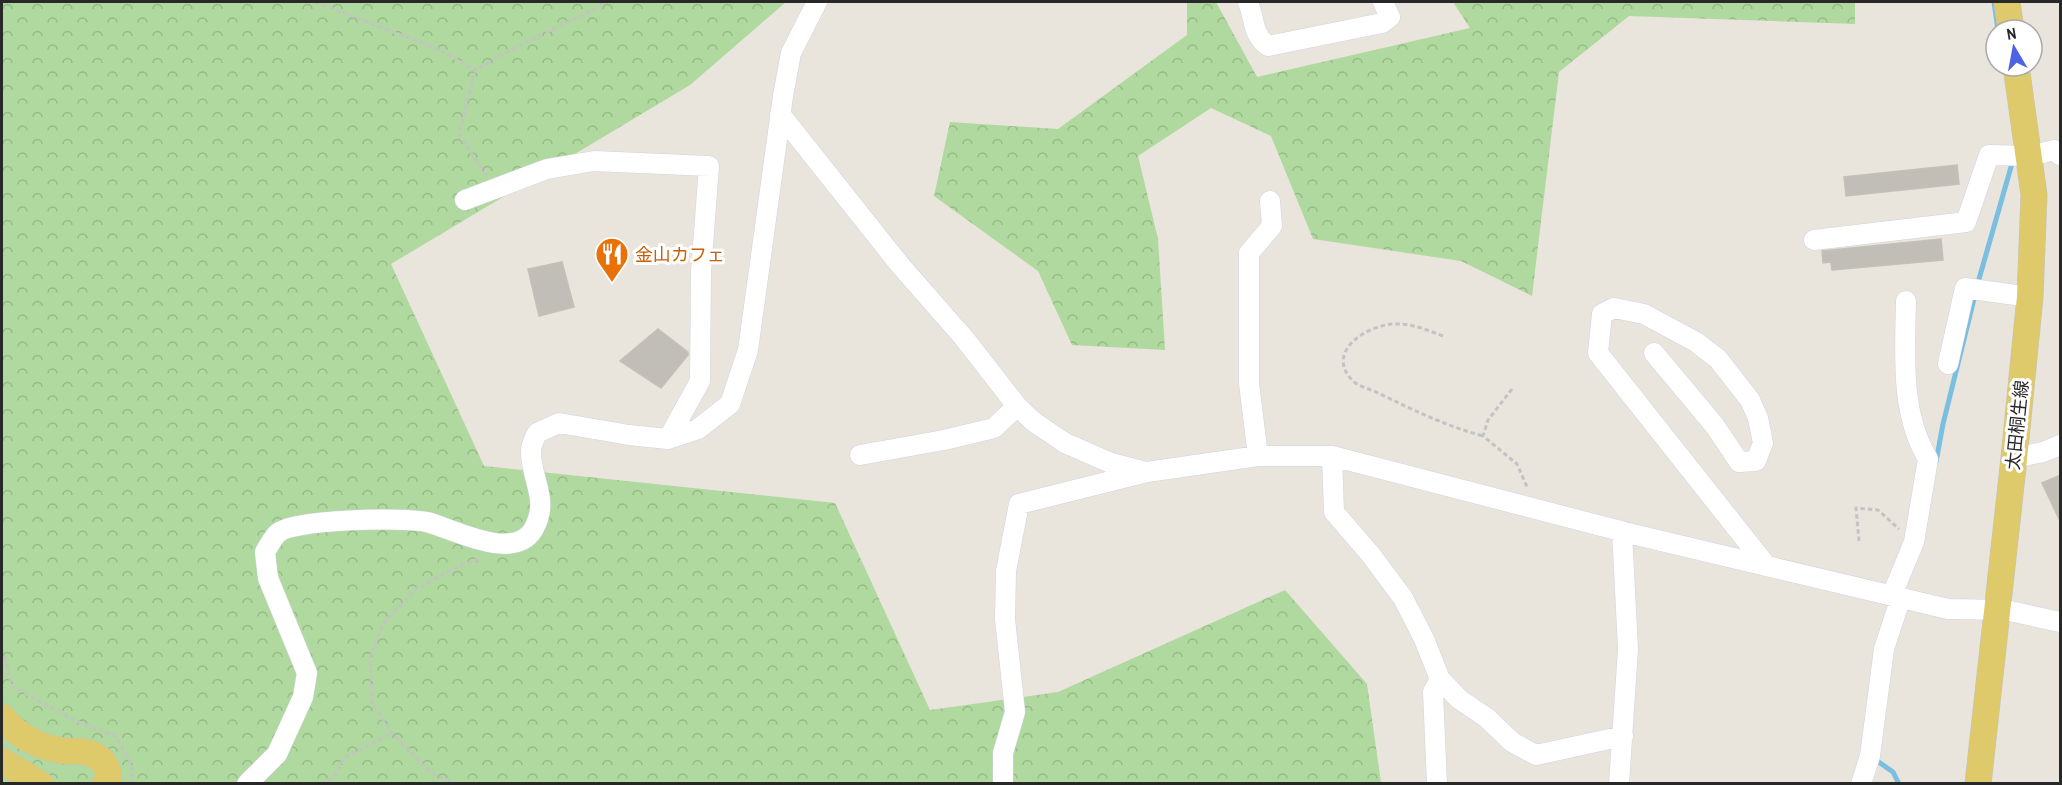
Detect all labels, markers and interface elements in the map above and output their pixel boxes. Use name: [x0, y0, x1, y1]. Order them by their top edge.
north arrow: [1984, 18, 2044, 78]
text: N: [2005, 22, 2018, 45]
restaurant icon: 金山カフェ: [594, 236, 630, 283]
place label: 金山カフェ: [635, 242, 725, 267]
street label: 太田桐生線: [2000, 379, 2034, 471]

